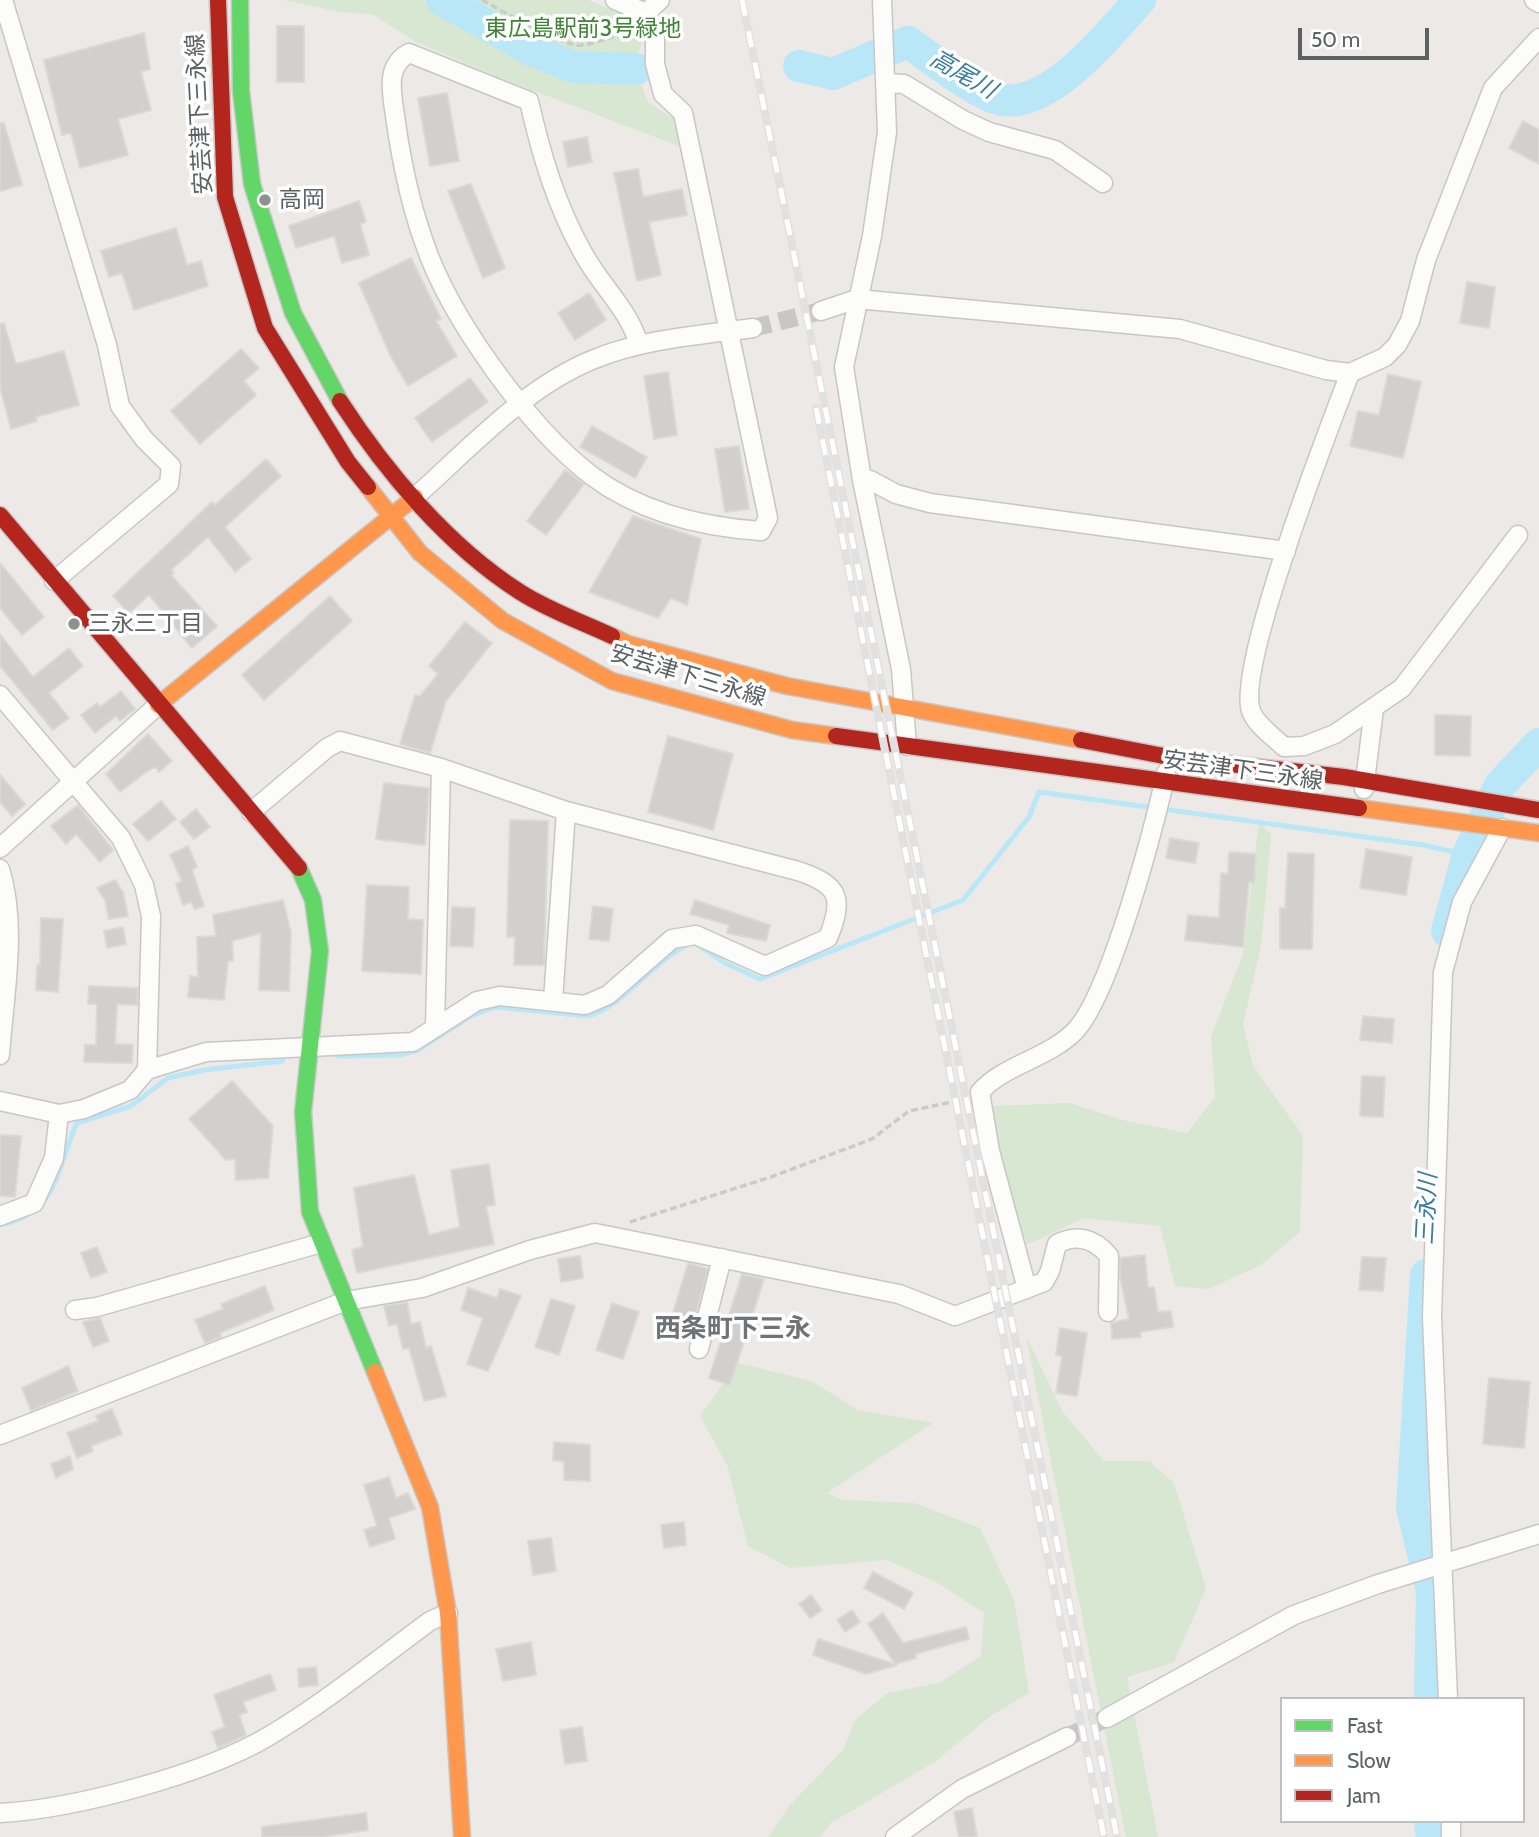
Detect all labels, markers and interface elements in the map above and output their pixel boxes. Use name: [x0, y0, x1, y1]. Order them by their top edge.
scale bar: [1301, 14, 1432, 58]
park label: 東広島駅前3号緑地: [485, 15, 681, 43]
text: 50 m: [1311, 27, 1360, 52]
street label: 安芸津下三永線: [182, 33, 218, 195]
water label: 高尾川: [925, 45, 1001, 105]
place label: 高岡: [279, 186, 325, 214]
marker: 高岡: [257, 192, 273, 208]
place label: 三永三丁目: [88, 610, 203, 638]
marker: 三永三丁目: [66, 616, 82, 632]
street label: 安芸津下三永線: [607, 639, 769, 713]
street label: 安芸津下三永線: [1161, 746, 1325, 796]
water label: 三永川: [1411, 1172, 1443, 1246]
district label: 西条町下三永: [655, 1313, 811, 1345]
legend: [1280, 1697, 1525, 1823]
text: Fast: [1347, 1713, 1383, 1738]
text: Slow: [1347, 1748, 1391, 1773]
text: Jam: [1347, 1783, 1381, 1808]

